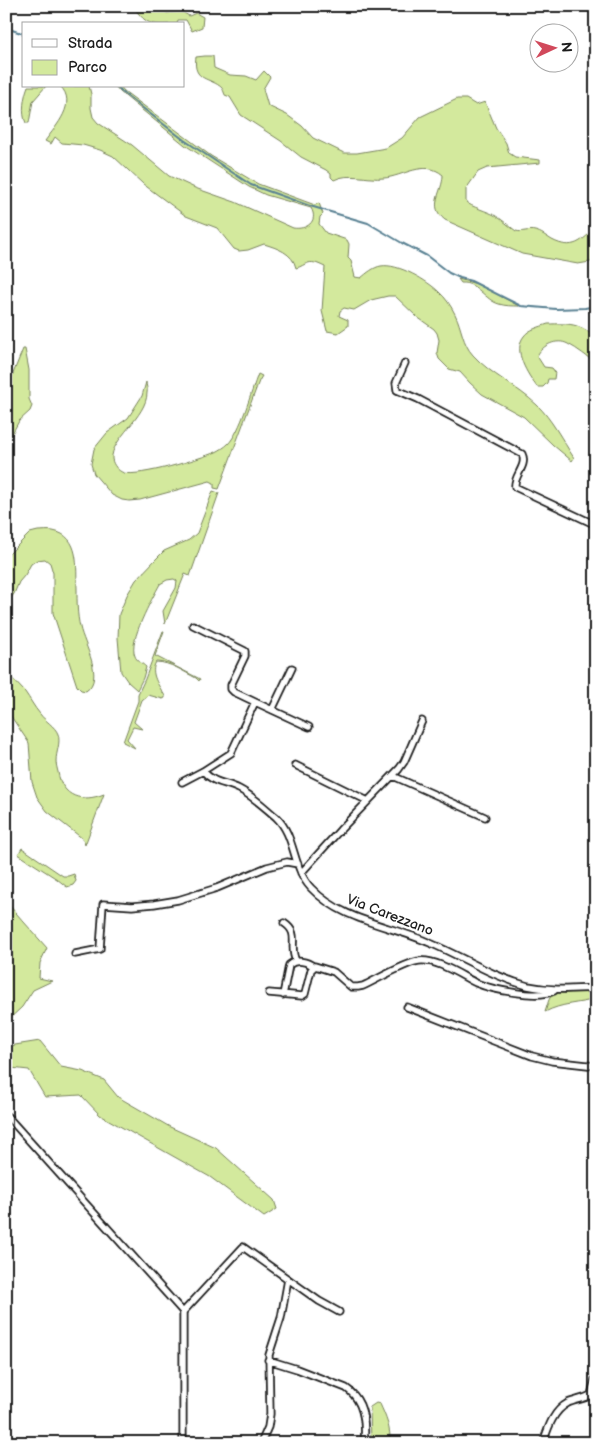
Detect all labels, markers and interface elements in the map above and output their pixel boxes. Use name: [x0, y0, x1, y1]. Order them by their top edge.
legend: [22, 22, 185, 88]
north arrow: [530, 22, 580, 72]
text: Strada: [68, 34, 112, 53]
text: N: [558, 41, 575, 53]
text: Parco: [68, 58, 107, 77]
street label: Via Carezzano: [344, 891, 436, 939]

